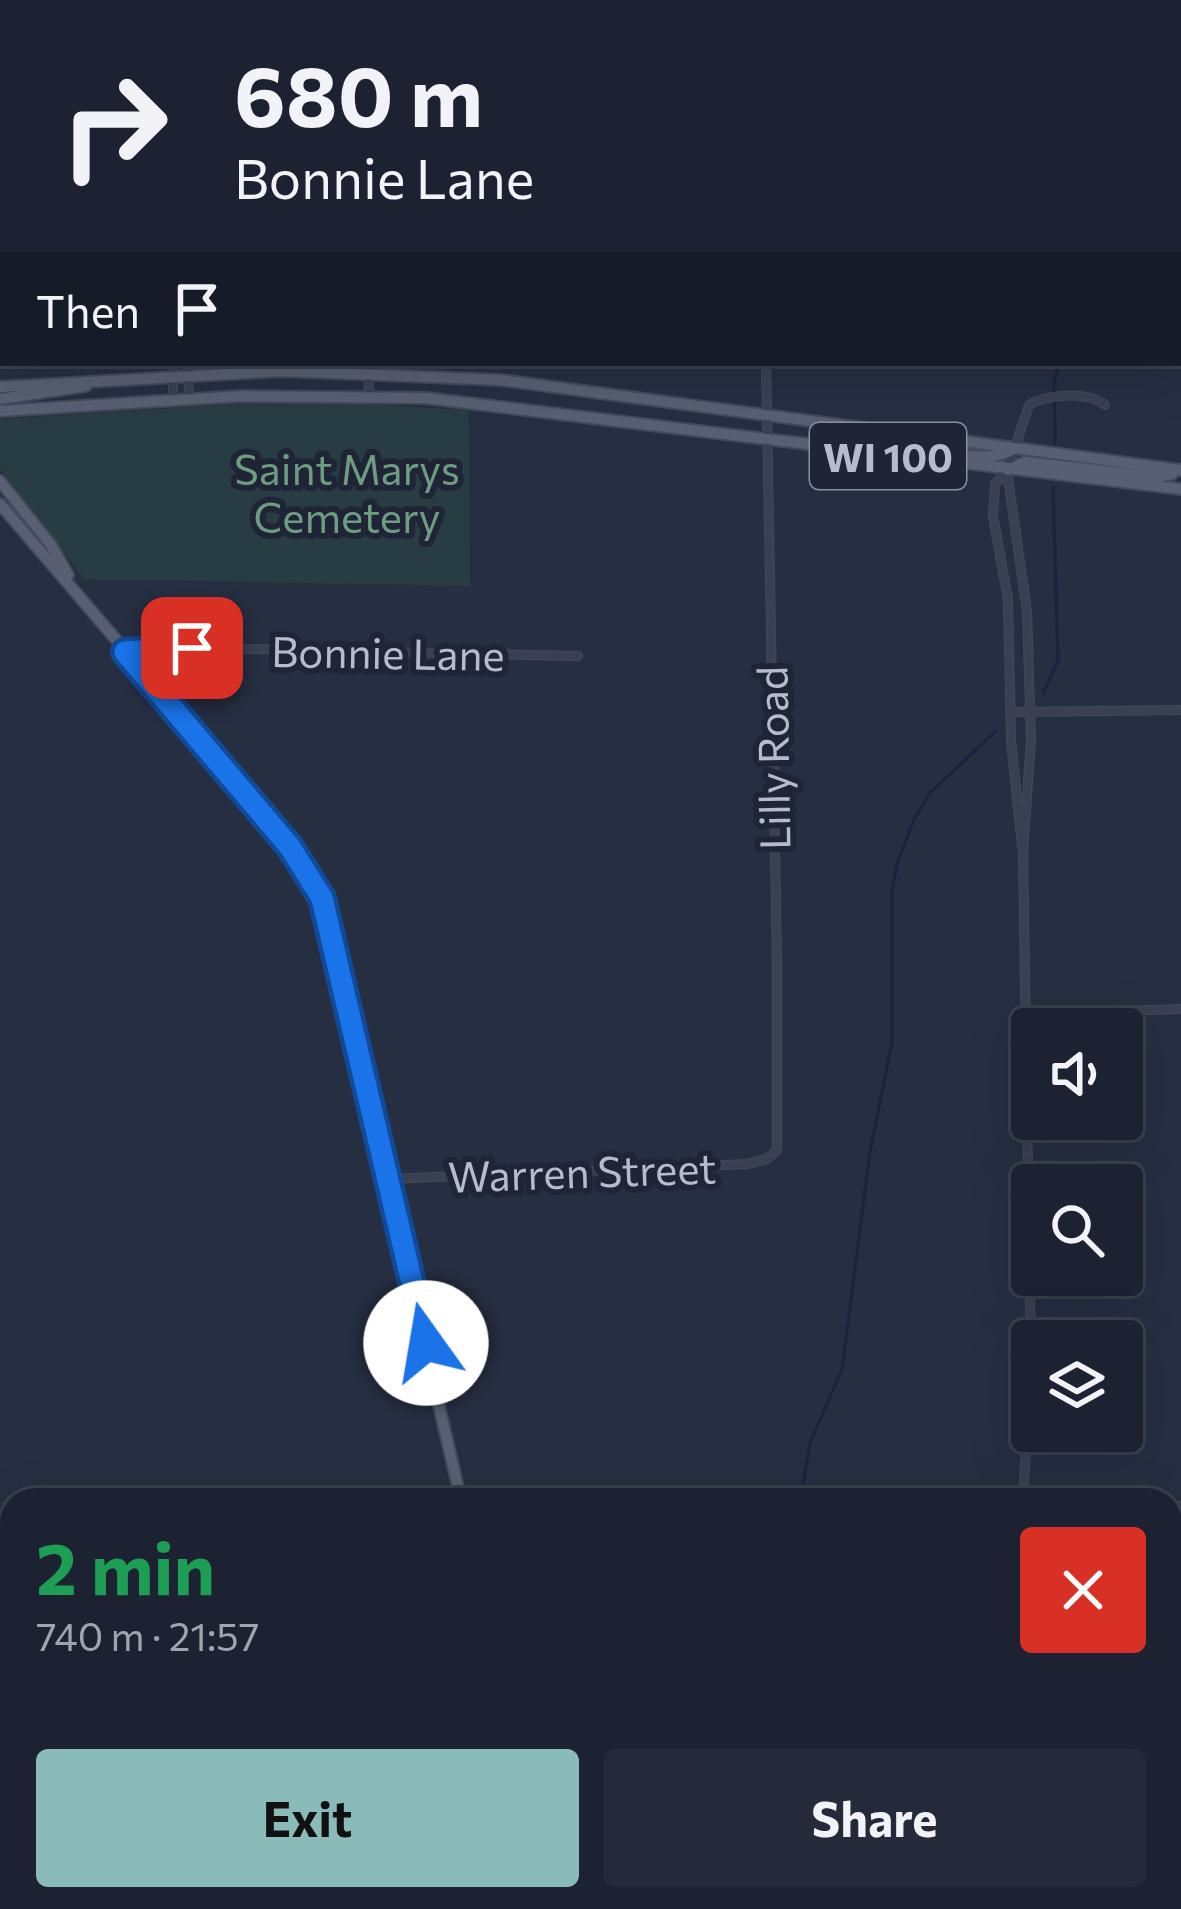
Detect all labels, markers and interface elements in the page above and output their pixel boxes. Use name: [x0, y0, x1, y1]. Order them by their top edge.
text: 680 m: [234, 42, 483, 144]
icon: right: [36, 48, 192, 204]
text: Bonnie Lane: [234, 144, 534, 210]
icon: arrive: [164, 276, 230, 342]
text: Then: [36, 282, 140, 337]
road number: WI 100: [810, 423, 966, 489]
park label: Saint Marys Cemetery: [234, 442, 460, 542]
pin: [141, 597, 243, 699]
icon: arrive: [159, 615, 225, 681]
street label: Bonnie Lane: [271, 624, 505, 680]
street label: Lilly Road: [744, 666, 800, 850]
map controls: [1011, 1008, 1143, 1452]
button: sound: [1011, 1008, 1143, 1140]
street label: Warren Street: [447, 1140, 717, 1202]
button: search: [1011, 1164, 1143, 1296]
position arrow: [363, 1280, 489, 1406]
button: layers: [1011, 1320, 1143, 1452]
text: 2 min: [36, 1522, 215, 1610]
button: close: [1020, 1527, 1146, 1653]
text: 740 m · 21:57: [36, 1611, 259, 1659]
button: Exit: [36, 1749, 579, 1887]
button: Share: [603, 1749, 1146, 1887]

